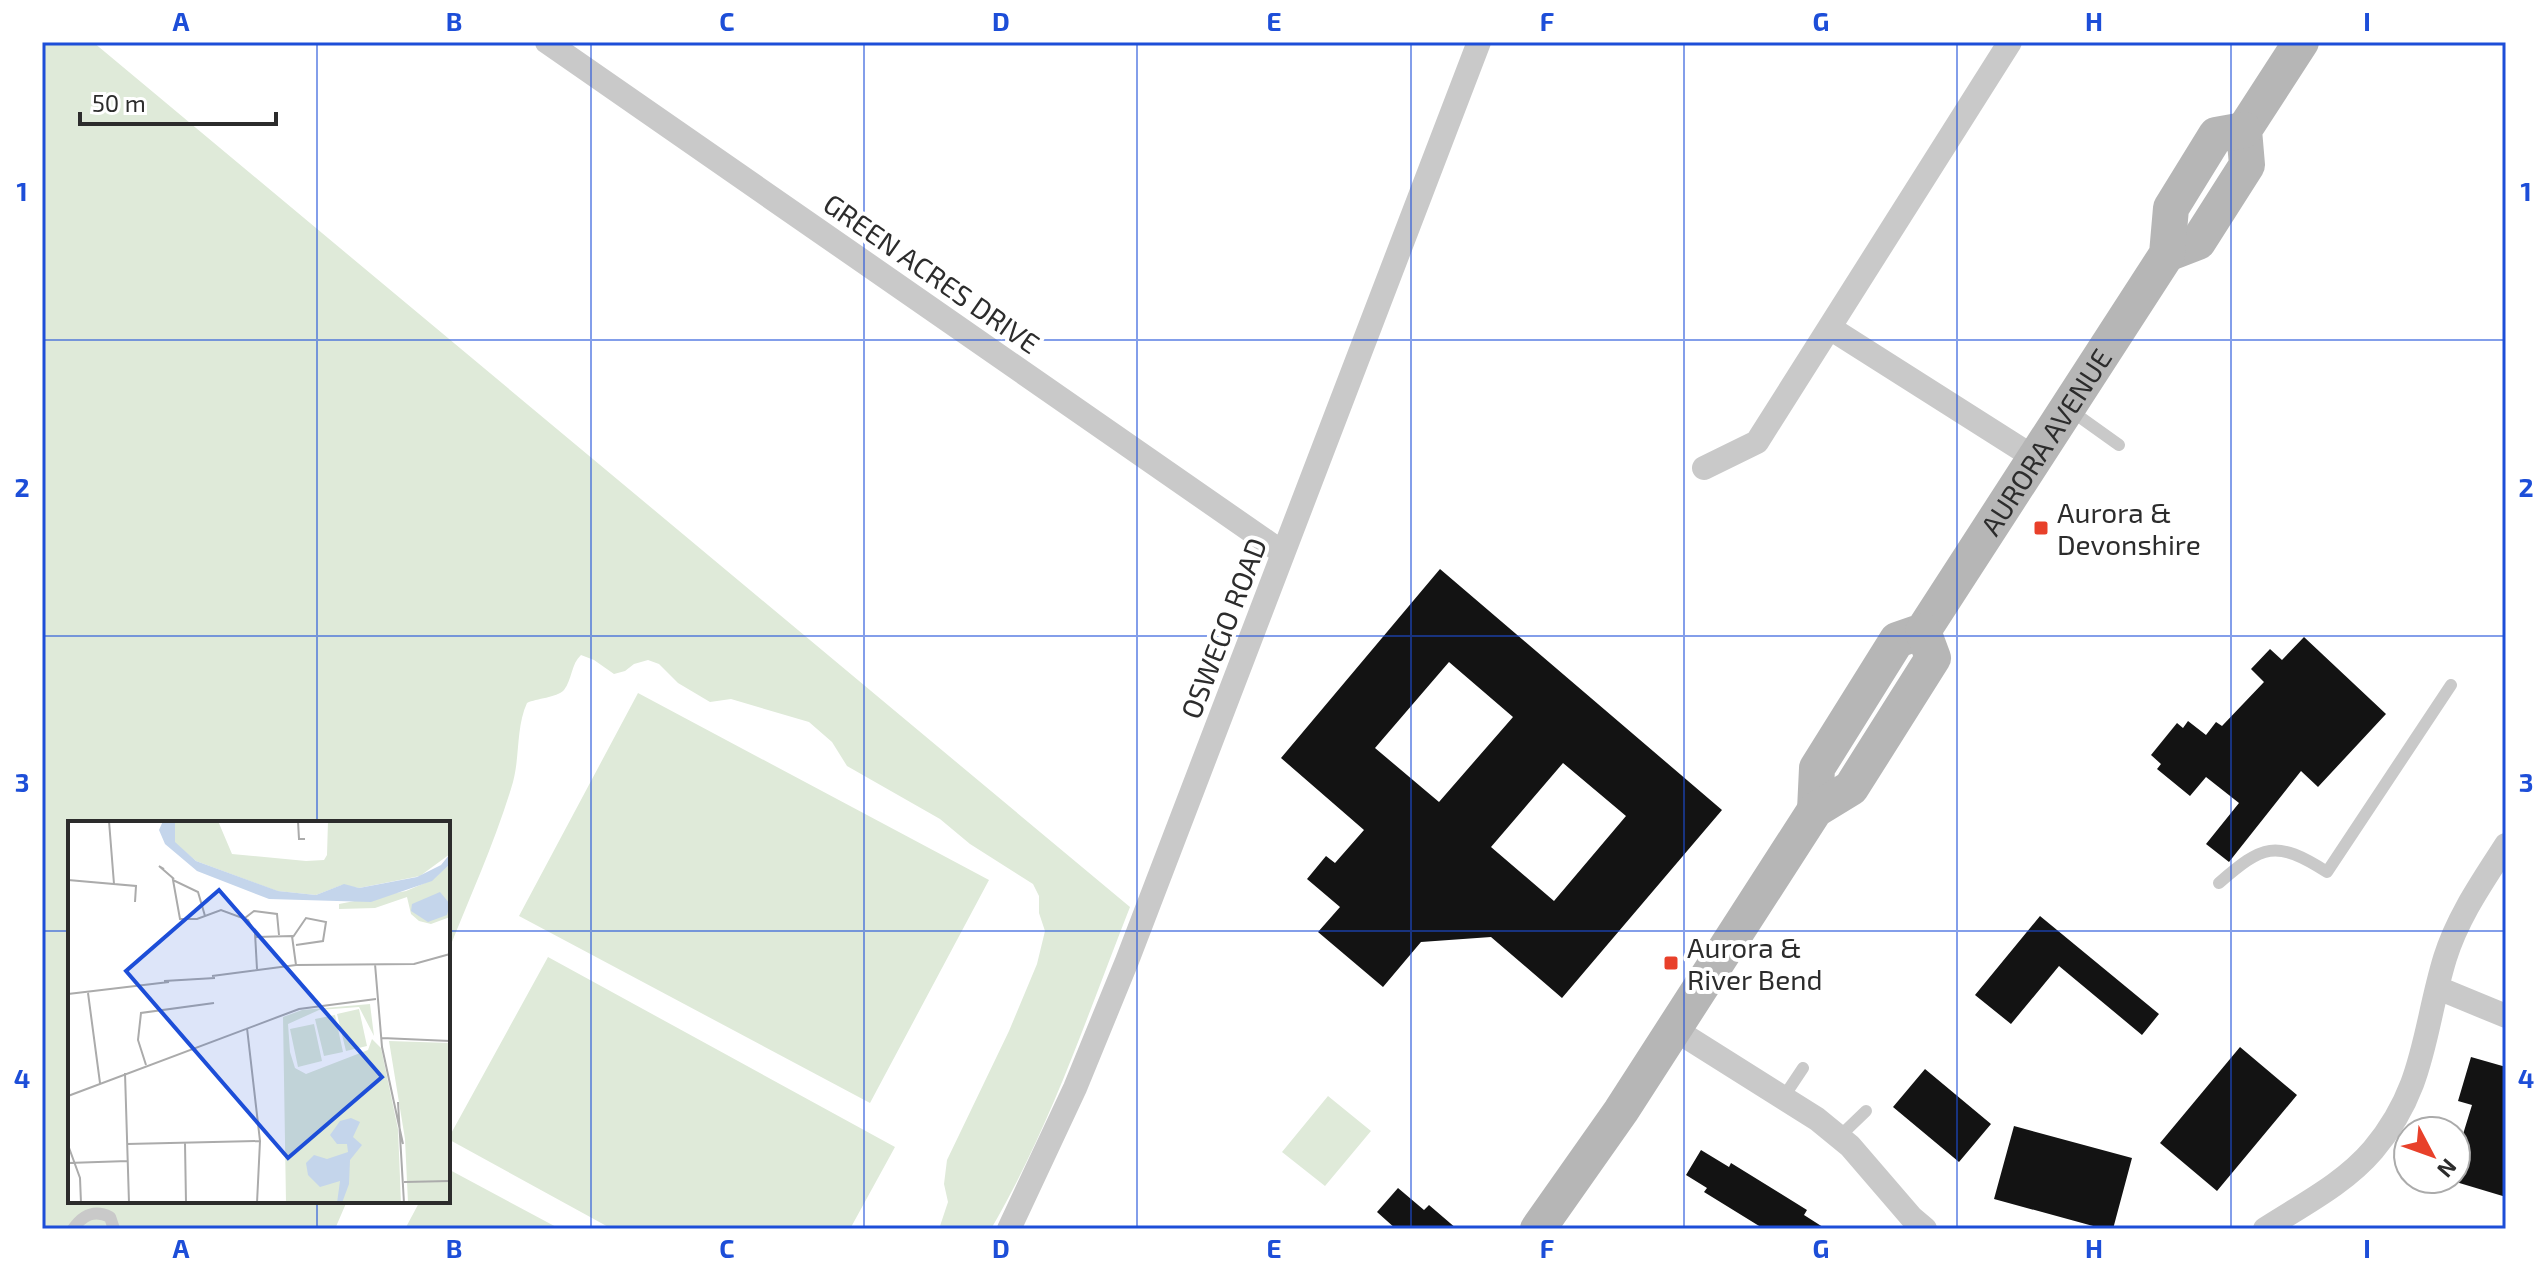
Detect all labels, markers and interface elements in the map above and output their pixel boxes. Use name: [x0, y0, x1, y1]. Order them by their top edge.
text: A: [173, 5, 190, 36]
text: B: [446, 5, 462, 36]
text: C: [719, 5, 735, 36]
text: D: [992, 5, 1010, 36]
text: E: [1266, 5, 1282, 36]
text: F: [1540, 5, 1554, 36]
text: G: [1813, 5, 1829, 36]
text: H: [2085, 5, 2103, 36]
text: I: [2363, 5, 2371, 36]
scale bar: [80, 76, 276, 126]
text: 50 m: [92, 88, 146, 117]
text: 1: [16, 175, 28, 206]
text: 1: [2520, 175, 2532, 206]
street label: GREEN ACRES DRIVE: [818, 186, 1046, 360]
street label: AURORA AVENUE: [1973, 342, 2118, 541]
text: 2: [14, 471, 30, 502]
text: 2: [2518, 471, 2534, 502]
place label: Aurora & Devonshire: [2057, 495, 2201, 561]
marker: Aurora & Devonshire: [2032, 519, 2050, 537]
street label: OSWEGO ROAD: [1173, 533, 1273, 723]
text: 3: [15, 766, 29, 797]
text: 3: [2519, 766, 2533, 797]
inset map: [68, 821, 450, 1203]
place label: Aurora & River Bend: [1687, 930, 1823, 996]
marker: Aurora & River Bend: [1662, 954, 1680, 972]
text: 4: [14, 1062, 30, 1093]
text: 4: [2518, 1062, 2534, 1093]
north arrow: [2392, 1115, 2472, 1195]
text: N: [2433, 1154, 2463, 1183]
text: A: [173, 1232, 190, 1263]
text: B: [446, 1232, 462, 1263]
text: C: [719, 1232, 735, 1263]
text: D: [992, 1232, 1010, 1263]
text: E: [1266, 1232, 1282, 1263]
text: F: [1540, 1232, 1554, 1263]
text: G: [1813, 1232, 1829, 1263]
text: H: [2085, 1232, 2103, 1263]
text: I: [2363, 1232, 2371, 1263]

